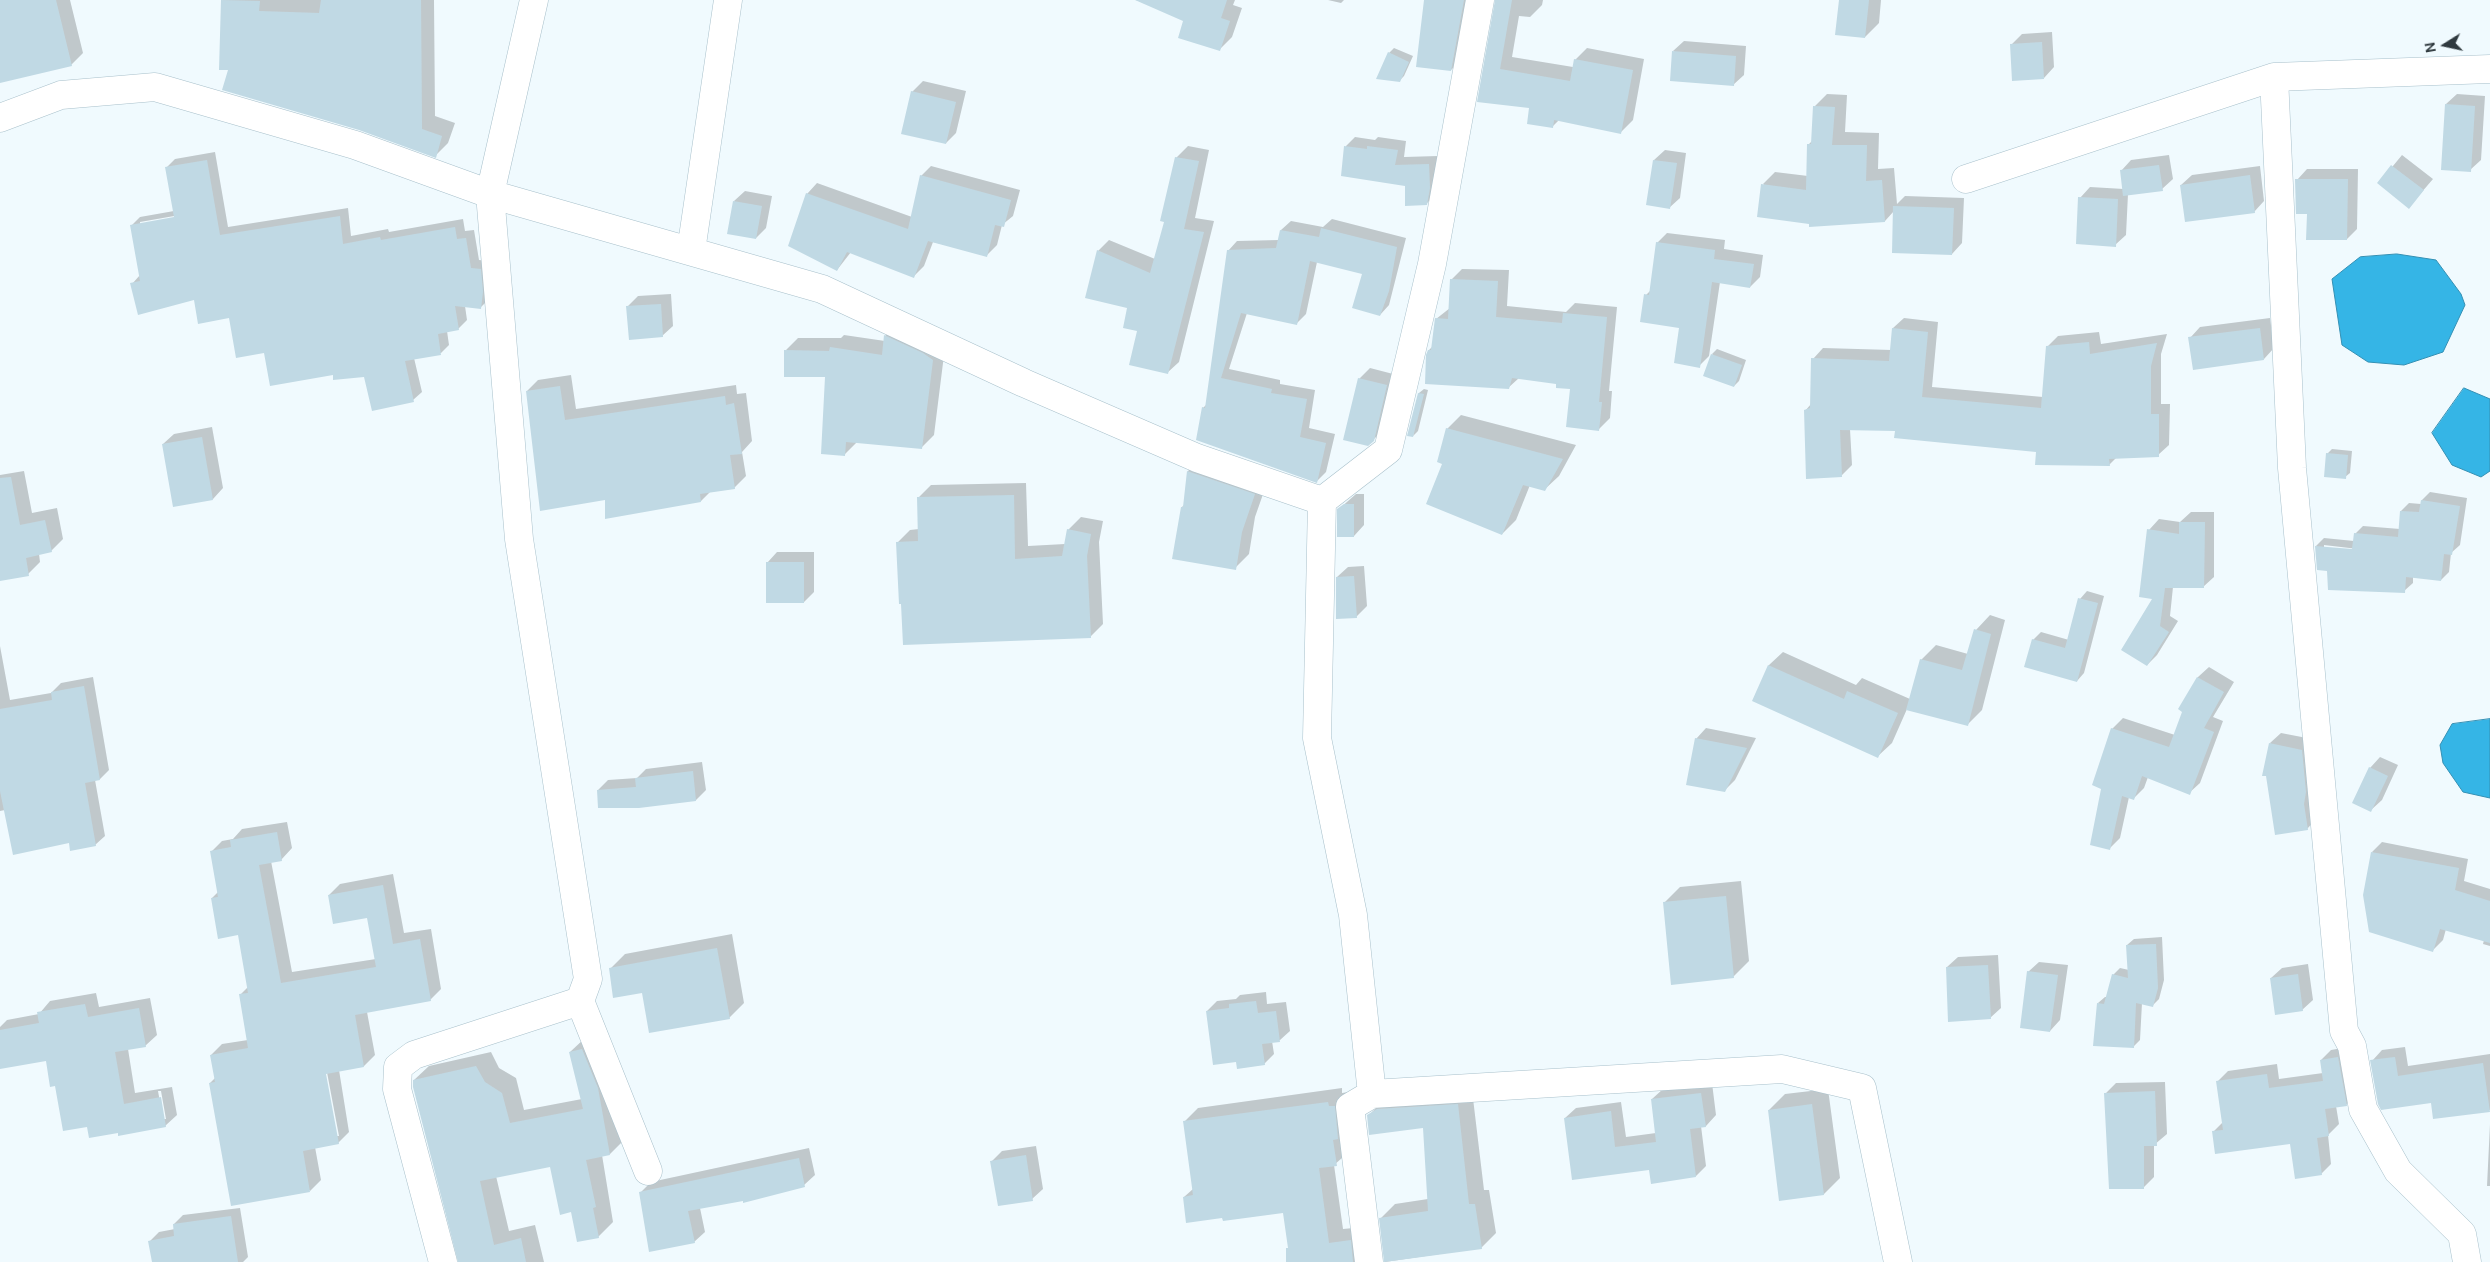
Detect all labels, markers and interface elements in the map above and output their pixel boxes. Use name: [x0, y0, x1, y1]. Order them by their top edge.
north arrow: [2420, 20, 2470, 70]
text: N: [2420, 41, 2440, 54]

